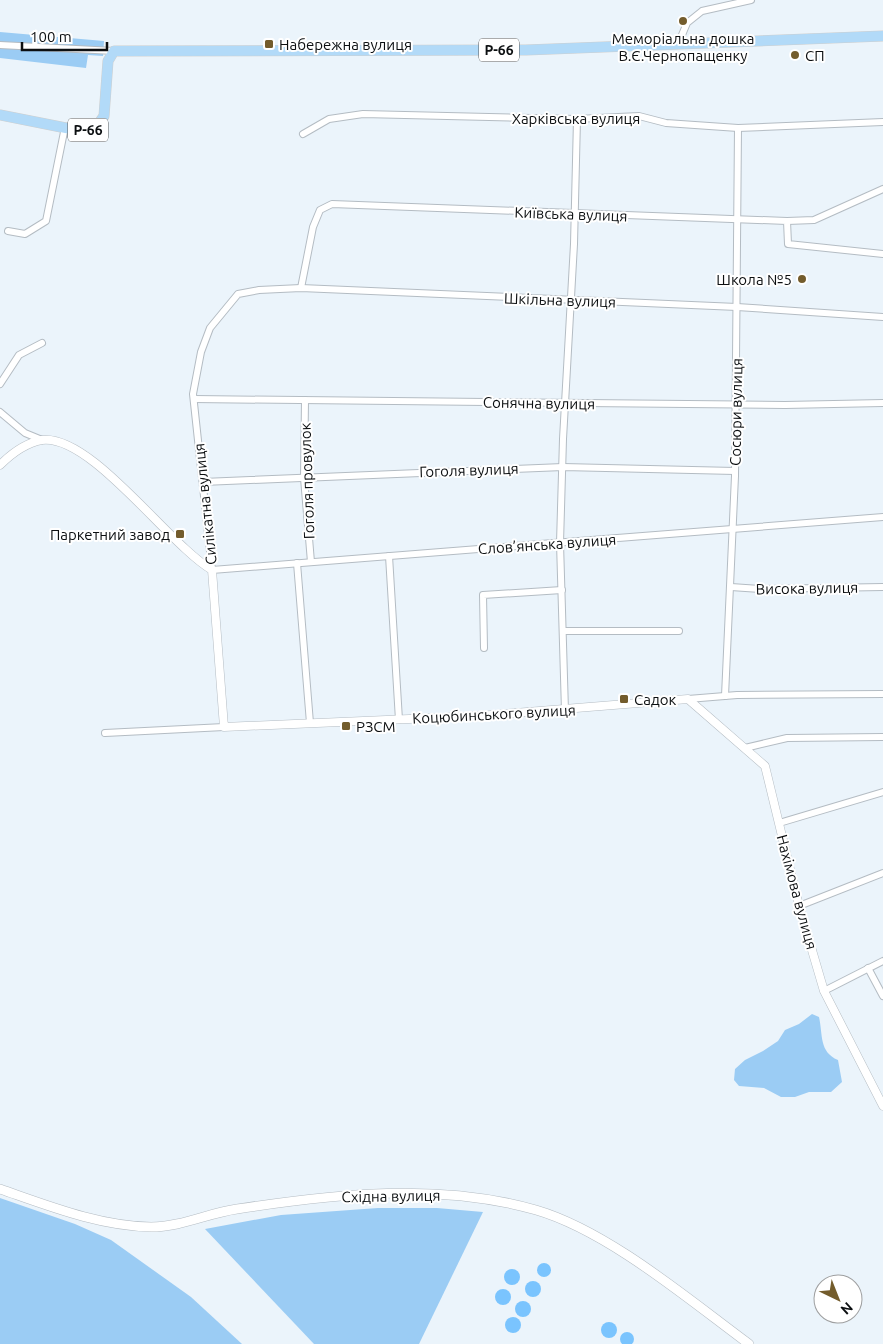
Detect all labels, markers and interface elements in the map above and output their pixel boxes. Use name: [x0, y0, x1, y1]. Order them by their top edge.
marker: Меморіальна дошка В.Є.Чернопащенку: [677, 15, 689, 27]
scale bar: [22, 20, 108, 52]
text: 100 m: [30, 28, 72, 45]
place label: Меморіальна дошка В.Є.Чернопащенку: [612, 30, 754, 64]
place label: Набережна вулиця: [279, 36, 412, 53]
marker: Набережна вулиця: [263, 38, 275, 50]
road number: Р-66: [479, 38, 519, 62]
place label: СП: [805, 47, 825, 64]
marker: СП: [789, 49, 801, 61]
street label: Харківська вулиця: [512, 110, 640, 127]
road number: Р-66: [68, 118, 108, 142]
street label: Київська вулиця: [514, 204, 628, 224]
place label: Школа №5: [716, 271, 792, 288]
marker: Школа №5: [796, 273, 808, 285]
street label: Шкільна вулиця: [504, 290, 616, 310]
street label: Сосюри вулиця: [727, 358, 745, 466]
street label: Сонячна вулиця: [483, 394, 595, 412]
street label: Гоголя провулок: [296, 422, 318, 540]
street label: Силікатна вулиця: [190, 442, 220, 566]
street label: Гоголя вулиця: [419, 460, 519, 480]
place label: Паркетний завод: [50, 526, 170, 543]
marker: Паркетний завод: [174, 528, 186, 540]
street label: Слов’янська вулиця: [477, 531, 617, 557]
street label: Висока вулиця: [756, 579, 858, 597]
place label: Садок: [634, 691, 676, 708]
marker: Садок: [618, 693, 630, 705]
street label: Коцюбинського вулиця: [412, 701, 576, 727]
place label: РЗСМ: [356, 718, 396, 735]
marker: РЗСМ: [340, 720, 352, 732]
street label: Нахімова вулиця: [773, 833, 821, 951]
street label: Східна вулиця: [341, 1187, 441, 1205]
north arrow: [813, 1274, 863, 1324]
text: N: [838, 1299, 856, 1318]

